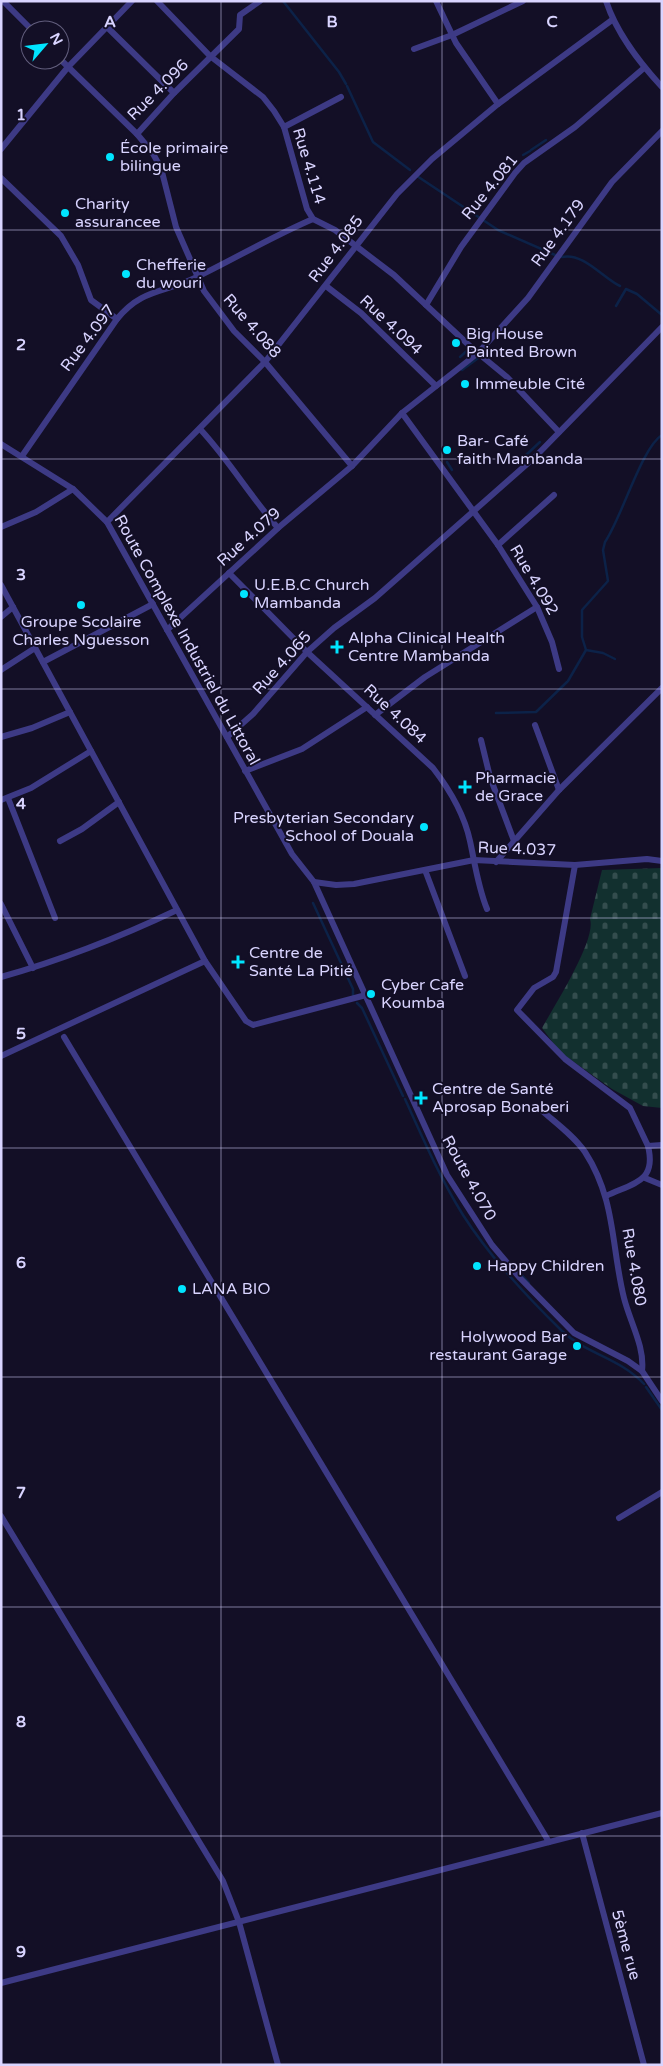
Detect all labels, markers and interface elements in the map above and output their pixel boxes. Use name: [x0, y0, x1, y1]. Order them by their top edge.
text: A: [104, 12, 116, 32]
text: B: [326, 12, 338, 32]
text: C: [546, 12, 558, 32]
north arrow: [20, 20, 70, 70]
text: N: [46, 30, 66, 48]
street label: Rue 4.096: [123, 55, 193, 125]
text: 1: [16, 105, 26, 125]
street label: Rue 4.114: [288, 125, 330, 207]
place label: École primaire bilingue: [120, 138, 228, 176]
street label: Rue 4.081: [457, 150, 523, 224]
marker: École primaire bilingue: [104, 151, 116, 163]
place label: Charity assurancee: [75, 194, 161, 232]
street label: Rue 4.179: [527, 195, 589, 271]
marker: Charity assurancee: [59, 207, 71, 219]
street label: Rue 4.085: [304, 212, 368, 286]
place label: Chefferie du wouri: [136, 255, 206, 293]
marker: Chefferie du wouri: [120, 268, 132, 280]
street label: Rue 4.088: [219, 290, 285, 362]
street label: Rue 4.094: [355, 291, 427, 359]
street label: Rue 4.097: [56, 301, 120, 375]
place label: Big House Painted Brown: [466, 324, 577, 362]
text: 2: [16, 335, 26, 355]
marker: Big House Painted Brown: [450, 337, 462, 349]
place label: Immeuble Cité: [475, 374, 585, 394]
marker: Immeuble Cité: [459, 378, 471, 390]
place label: Bar- Café faith Mambanda: [457, 431, 583, 469]
marker: Bar- Café faith Mambanda: [441, 444, 453, 456]
street label: Rue 4.079: [213, 503, 285, 571]
street label: Route Complexe Industriel du Littoral: [110, 511, 264, 769]
street label: Rue 4.092: [505, 541, 563, 619]
text: 3: [16, 565, 26, 585]
place label: U.E.B.C Church Mambanda: [254, 575, 369, 613]
marker: U.E.B.C Church Mambanda: [238, 588, 250, 600]
marker: Groupe Scolaire Charles Nguesson: [75, 599, 87, 611]
place label: Groupe Scolaire Charles Nguesson: [12, 612, 150, 650]
street label: Rue 4.065: [248, 627, 316, 699]
place label: Alpha Clinical Health Centre Mambanda: [348, 628, 505, 666]
marker: Alpha Clinical Health Centre Mambanda: [330, 640, 344, 654]
street label: Rue 4.084: [359, 680, 431, 748]
place label: Pharmacie de Grace: [475, 768, 556, 806]
marker: Pharmacie de Grace: [459, 781, 471, 793]
text: 4: [16, 794, 26, 814]
place label: Presbyterian Secondary School of Douala: [233, 808, 414, 846]
marker: Presbyterian Secondary School of Douala: [418, 821, 430, 833]
street label: Rue 4.037: [477, 838, 557, 860]
place label: Centre de Santé La Pitié: [249, 943, 353, 981]
marker: Centre de Santé La Pitié: [231, 955, 245, 969]
place label: Cyber Cafe Koumba: [381, 975, 464, 1013]
marker: Cyber Cafe Koumba: [365, 988, 377, 1000]
text: 5: [16, 1024, 26, 1044]
place label: Centre de Santé Aprosap Bonaberi: [432, 1079, 569, 1117]
marker: Centre de Santé Aprosap Bonaberi: [414, 1091, 428, 1105]
street label: Route 4.070: [437, 1132, 501, 1224]
street label: Rue 4.080: [617, 1227, 651, 1307]
text: 6: [16, 1253, 26, 1273]
place label: Happy Children: [487, 1256, 605, 1276]
marker: Happy Children: [471, 1260, 483, 1272]
place label: LANA BIO: [192, 1279, 270, 1299]
marker: LANA BIO: [176, 1283, 188, 1295]
place label: Holywood Bar restaurant Garage: [429, 1327, 568, 1365]
marker: Holywood Bar restaurant Garage: [571, 1340, 583, 1352]
text: 7: [16, 1483, 26, 1503]
text: 8: [16, 1712, 26, 1732]
street label: 5ème rue: [607, 1908, 645, 1982]
text: 9: [16, 1942, 26, 1962]

